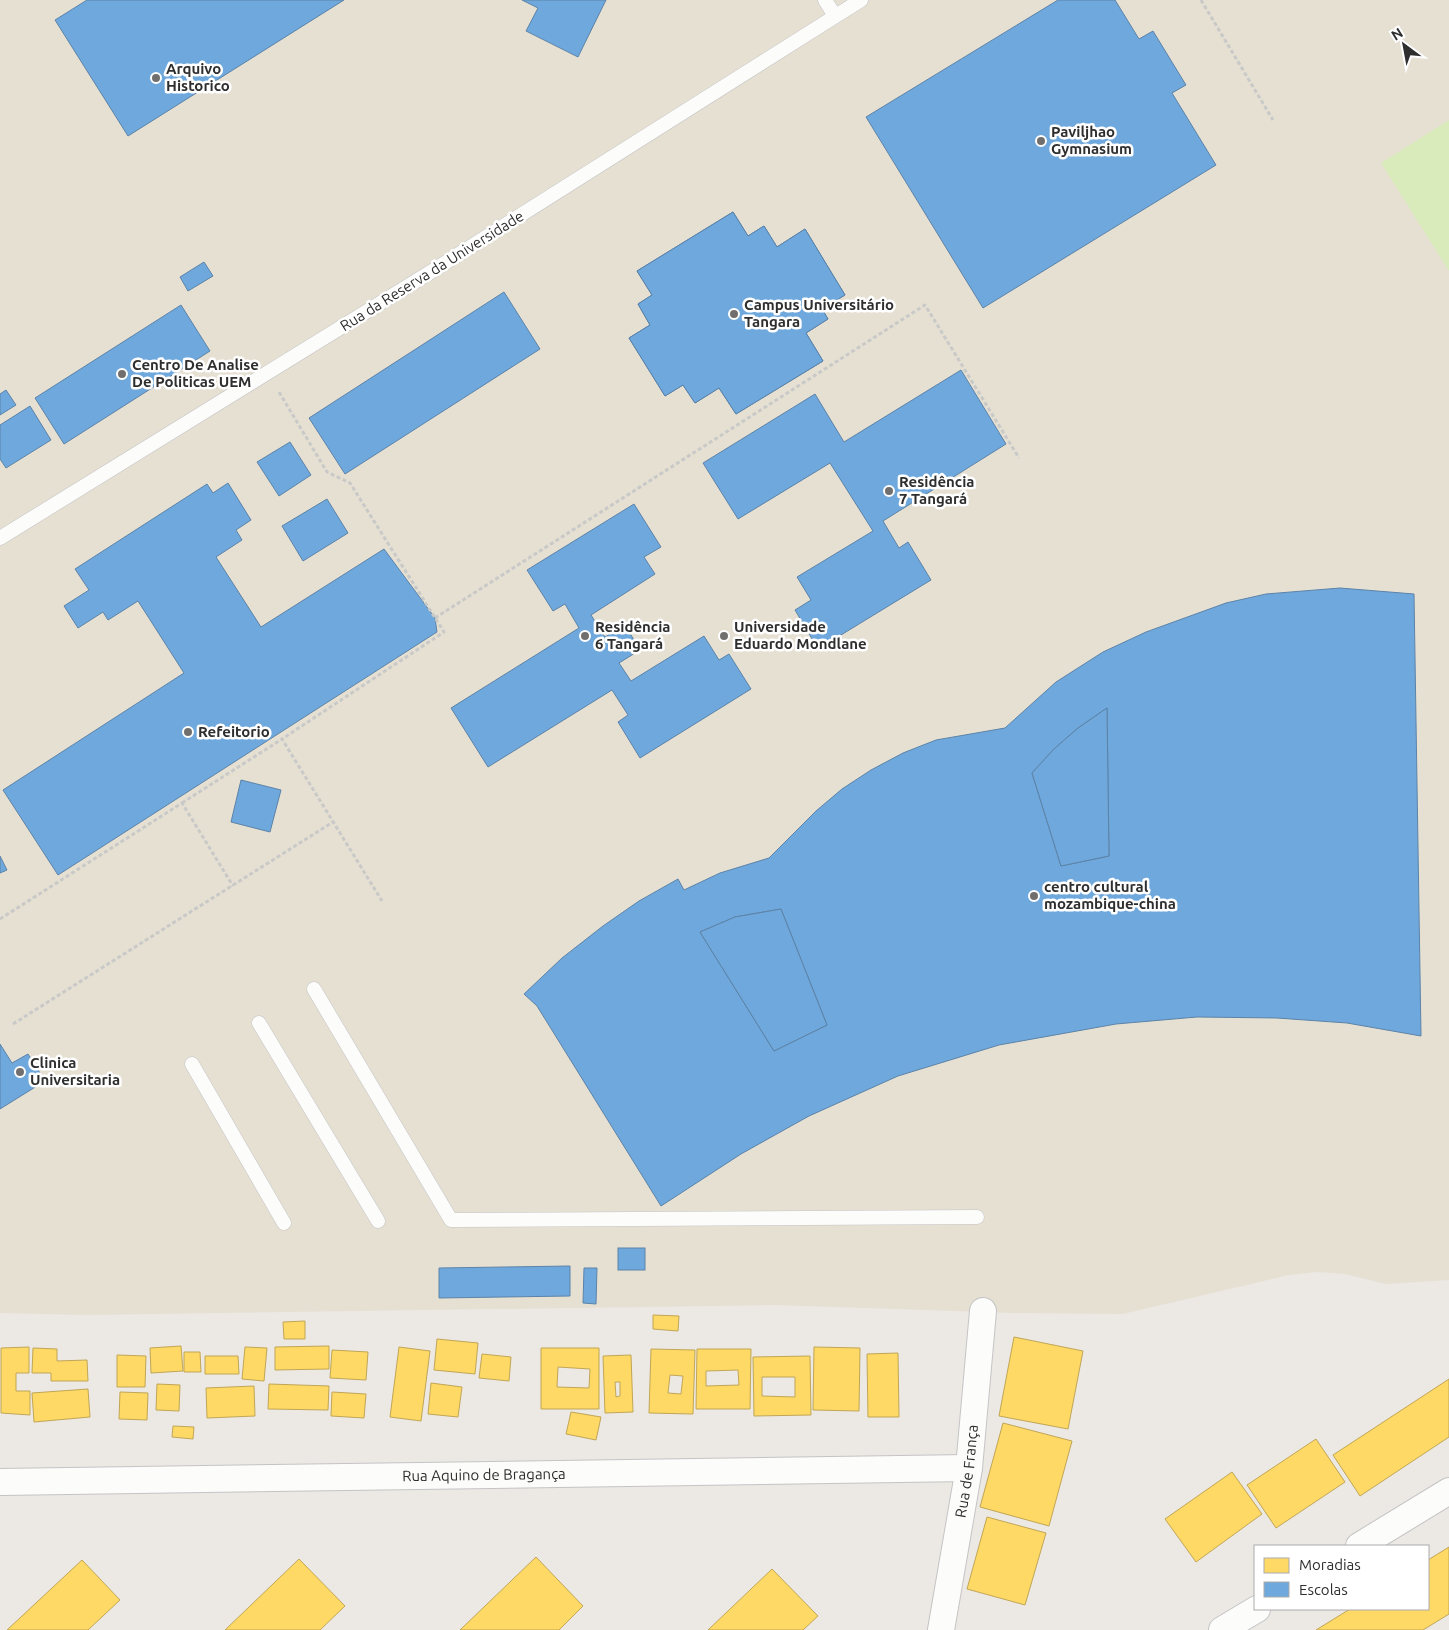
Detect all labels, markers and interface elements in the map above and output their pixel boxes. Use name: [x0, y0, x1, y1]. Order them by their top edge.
north arrow: [1379, 20, 1429, 70]
text: N: [1388, 24, 1406, 44]
place label: Arquivo Historico: [166, 60, 230, 94]
marker: Arquivo Historico: [150, 72, 162, 84]
place label: Paviljhao Gymnasium: [1051, 123, 1132, 157]
marker: Paviljhao Gymnasium: [1035, 135, 1047, 147]
street label: Rua da Reserva da Universidade: [337, 207, 527, 334]
place label: Campus Universitário Tangara: [744, 296, 894, 330]
marker: Campus Universitário Tangara: [728, 308, 740, 320]
place label: Centro De Analise De Politicas UEM: [132, 356, 259, 390]
marker: Centro De Analise De Politicas UEM: [116, 368, 128, 380]
place label: Residência 7 Tangará: [899, 473, 975, 507]
marker: Residência 7 Tangará: [883, 485, 895, 497]
place label: Residência 6 Tangará: [595, 618, 671, 652]
place label: Universidade Eduardo Mondlane: [734, 618, 867, 652]
marker: Residência 6 Tangará: [579, 630, 591, 642]
marker: Universidade Eduardo Mondlane: [718, 630, 730, 642]
place label: Refeitorio: [198, 723, 270, 740]
marker: Refeitorio: [182, 726, 194, 738]
place label: centro cultural mozambique-china: [1044, 878, 1176, 912]
marker: centro cultural mozambique-china: [1028, 890, 1040, 902]
place label: Clinica Universitaria: [30, 1054, 120, 1088]
marker: Clinica Universitaria: [14, 1066, 26, 1078]
street label: Rua de França: [952, 1424, 981, 1519]
street label: Rua Aquino de Bragança: [402, 1465, 566, 1484]
legend: [1254, 1545, 1429, 1610]
text: Moradias: [1299, 1556, 1361, 1573]
text: Escolas: [1299, 1581, 1348, 1598]

